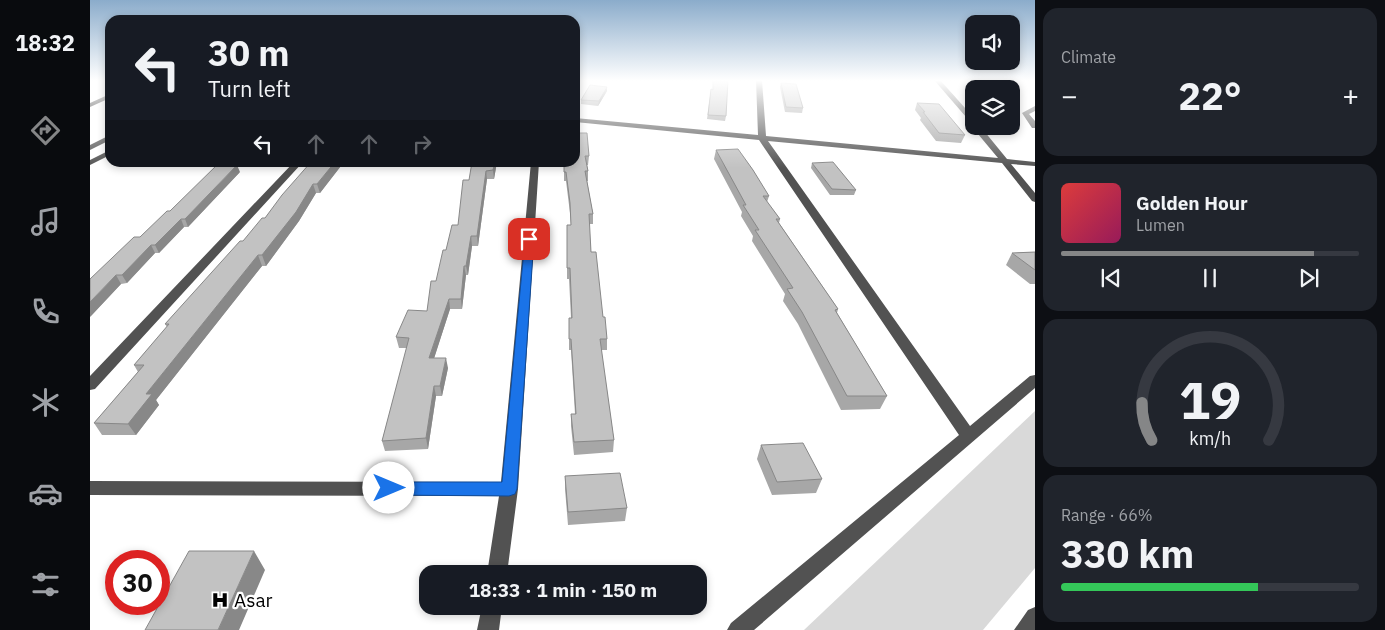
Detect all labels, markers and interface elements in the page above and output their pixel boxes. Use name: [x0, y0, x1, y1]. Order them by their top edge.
map controls: [965, 15, 1020, 135]
button: sound: [965, 15, 1020, 70]
text: 18:32: [15, 28, 75, 57]
text: 30 m: [208, 30, 290, 76]
icon: left: [125, 35, 190, 100]
text: Climate: [1061, 47, 1116, 67]
text: 22°: [1178, 71, 1242, 120]
text: Turn left: [208, 74, 291, 103]
text: −: [1061, 77, 1078, 114]
text: +: [1342, 77, 1359, 114]
button: layers: [965, 80, 1020, 135]
icon: directions: [28, 113, 63, 148]
icon: left: [249, 130, 277, 158]
icon: ahead: [302, 130, 330, 158]
icon: ahead: [355, 130, 383, 158]
icon: right: [408, 130, 436, 158]
text: Golden Hour: [1136, 191, 1248, 215]
icon: music: [28, 204, 63, 239]
text: Lumen: [1136, 215, 1185, 235]
pin: [508, 218, 550, 260]
icon: arrive: [515, 225, 543, 253]
icon: previous: [1097, 264, 1125, 292]
icon: pause: [1196, 264, 1224, 292]
icon: next: [1295, 264, 1323, 292]
icon: phone: [28, 294, 63, 329]
text: 19: [1179, 366, 1241, 433]
icon: climate: [28, 385, 63, 420]
text: km/h: [1189, 427, 1231, 450]
position arrow: [362, 461, 414, 513]
icon: car: [28, 476, 63, 511]
text: Range · 66%: [1061, 505, 1153, 525]
text: 330 km: [1061, 529, 1194, 578]
speed limit sign: 30: [105, 550, 170, 615]
icon: filters: [28, 567, 63, 602]
text: 18:33 · 1 min · 150 m: [469, 578, 657, 602]
place label: Asar: [234, 588, 273, 612]
hospital icon: Asar: [210, 590, 230, 610]

